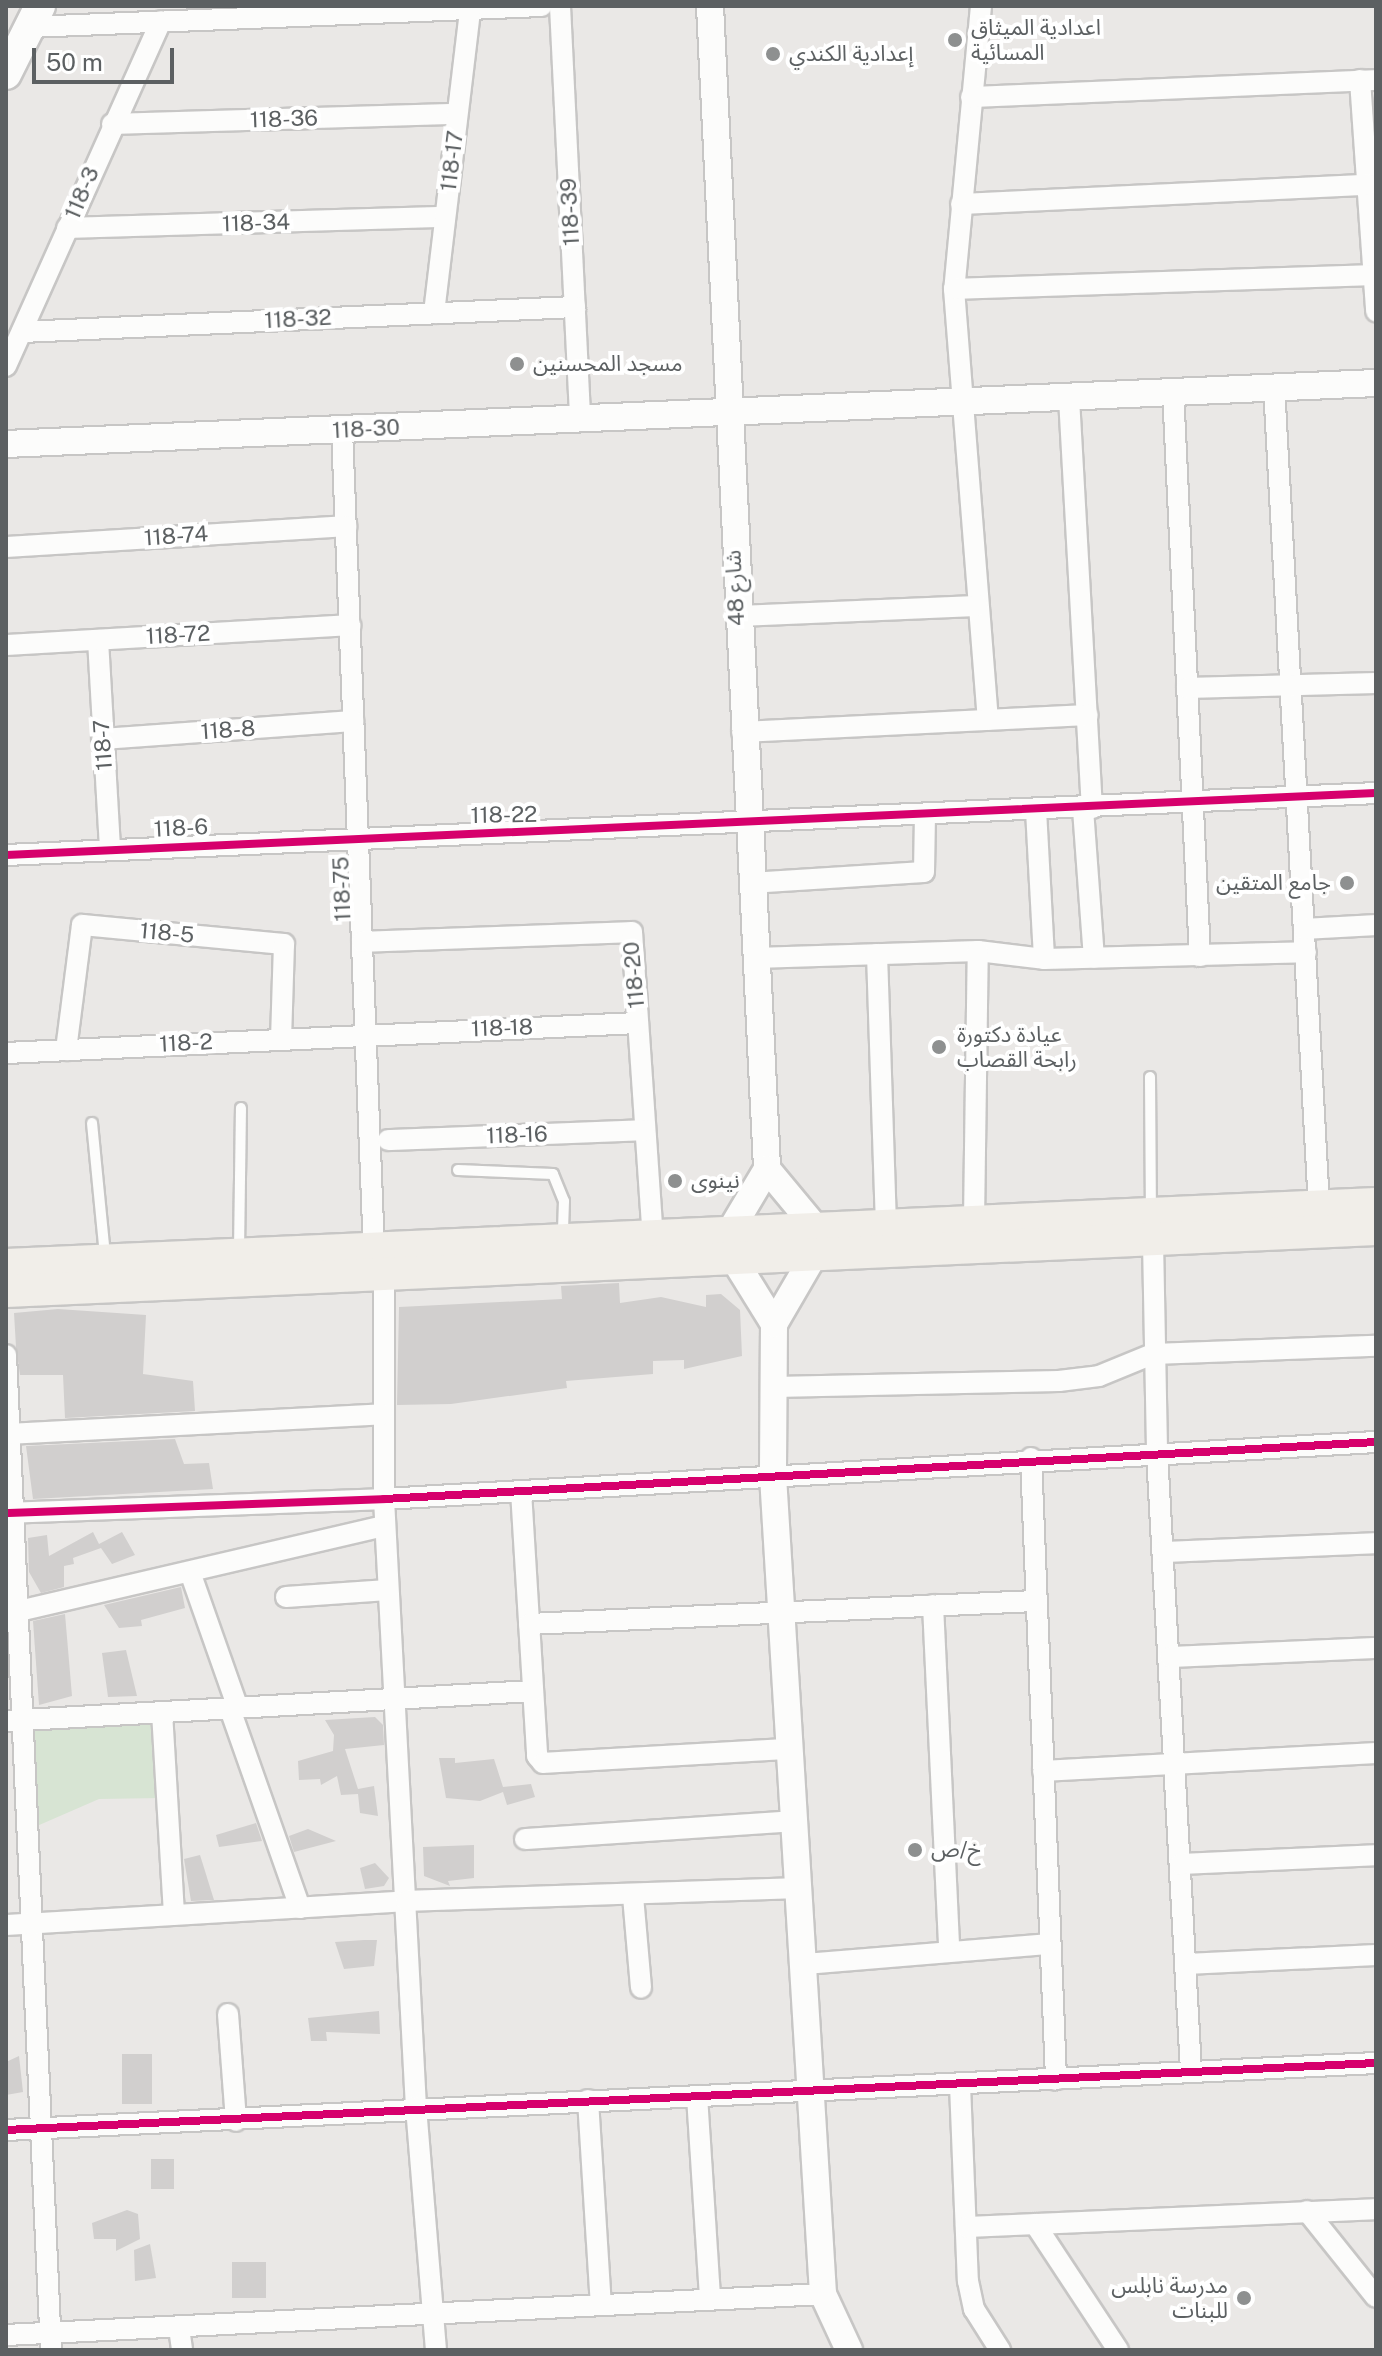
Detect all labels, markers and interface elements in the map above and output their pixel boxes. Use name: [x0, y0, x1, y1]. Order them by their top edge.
place label: اعدادية الميثاق المسائية: [971, 14, 1101, 66]
marker: اعدادية الميثاق المسائية: [946, 31, 964, 49]
scale bar: [36, 32, 178, 82]
place label: إعدادية الكندي: [789, 41, 913, 67]
marker: إعدادية الكندي: [764, 45, 782, 63]
text: 50 m: [46, 48, 103, 76]
street label: 118-36: [250, 105, 318, 133]
street label: 118-17: [435, 129, 469, 193]
street label: 118-3: [59, 163, 105, 223]
street label: 118-39: [555, 177, 585, 247]
street label: 118-34: [222, 209, 290, 237]
street label: 118-32: [264, 304, 332, 334]
place label: مسجد المحسنين: [533, 351, 683, 377]
marker: مسجد المحسنين: [508, 355, 526, 373]
street label: 118-30: [332, 414, 400, 444]
street label: 118-74: [143, 521, 209, 551]
street label: شارع 48: [720, 549, 750, 627]
street label: 118-72: [145, 620, 211, 650]
street label: 118-8: [200, 715, 256, 745]
street label: 118-7: [88, 719, 118, 771]
street label: 118-22: [470, 801, 538, 829]
street label: 118-6: [153, 813, 209, 843]
street label: 118-75: [328, 856, 356, 922]
place label: جامع المتقين: [1216, 870, 1331, 896]
marker: جامع المتقين: [1338, 874, 1356, 892]
street label: 118-5: [139, 917, 195, 949]
street label: 118-20: [618, 940, 650, 1010]
street label: 118-18: [471, 1014, 533, 1042]
place label: عيادة دكتورة رابحة القصاب: [957, 1021, 1077, 1072]
street label: 118-2: [159, 1028, 213, 1058]
marker: عيادة دكتورة رابحة القصاب: [928, 1036, 950, 1058]
street label: 118-16: [486, 1121, 548, 1149]
place label: نينوى: [691, 1168, 740, 1194]
marker: نينوى: [666, 1172, 684, 1190]
place label: خ/ص: [931, 1837, 982, 1863]
marker: خ/ص: [906, 1841, 924, 1859]
place label: مدرسة نابلس للبنات: [1111, 2272, 1228, 2324]
marker: مدرسة نابلس للبنات: [1235, 2289, 1253, 2307]

